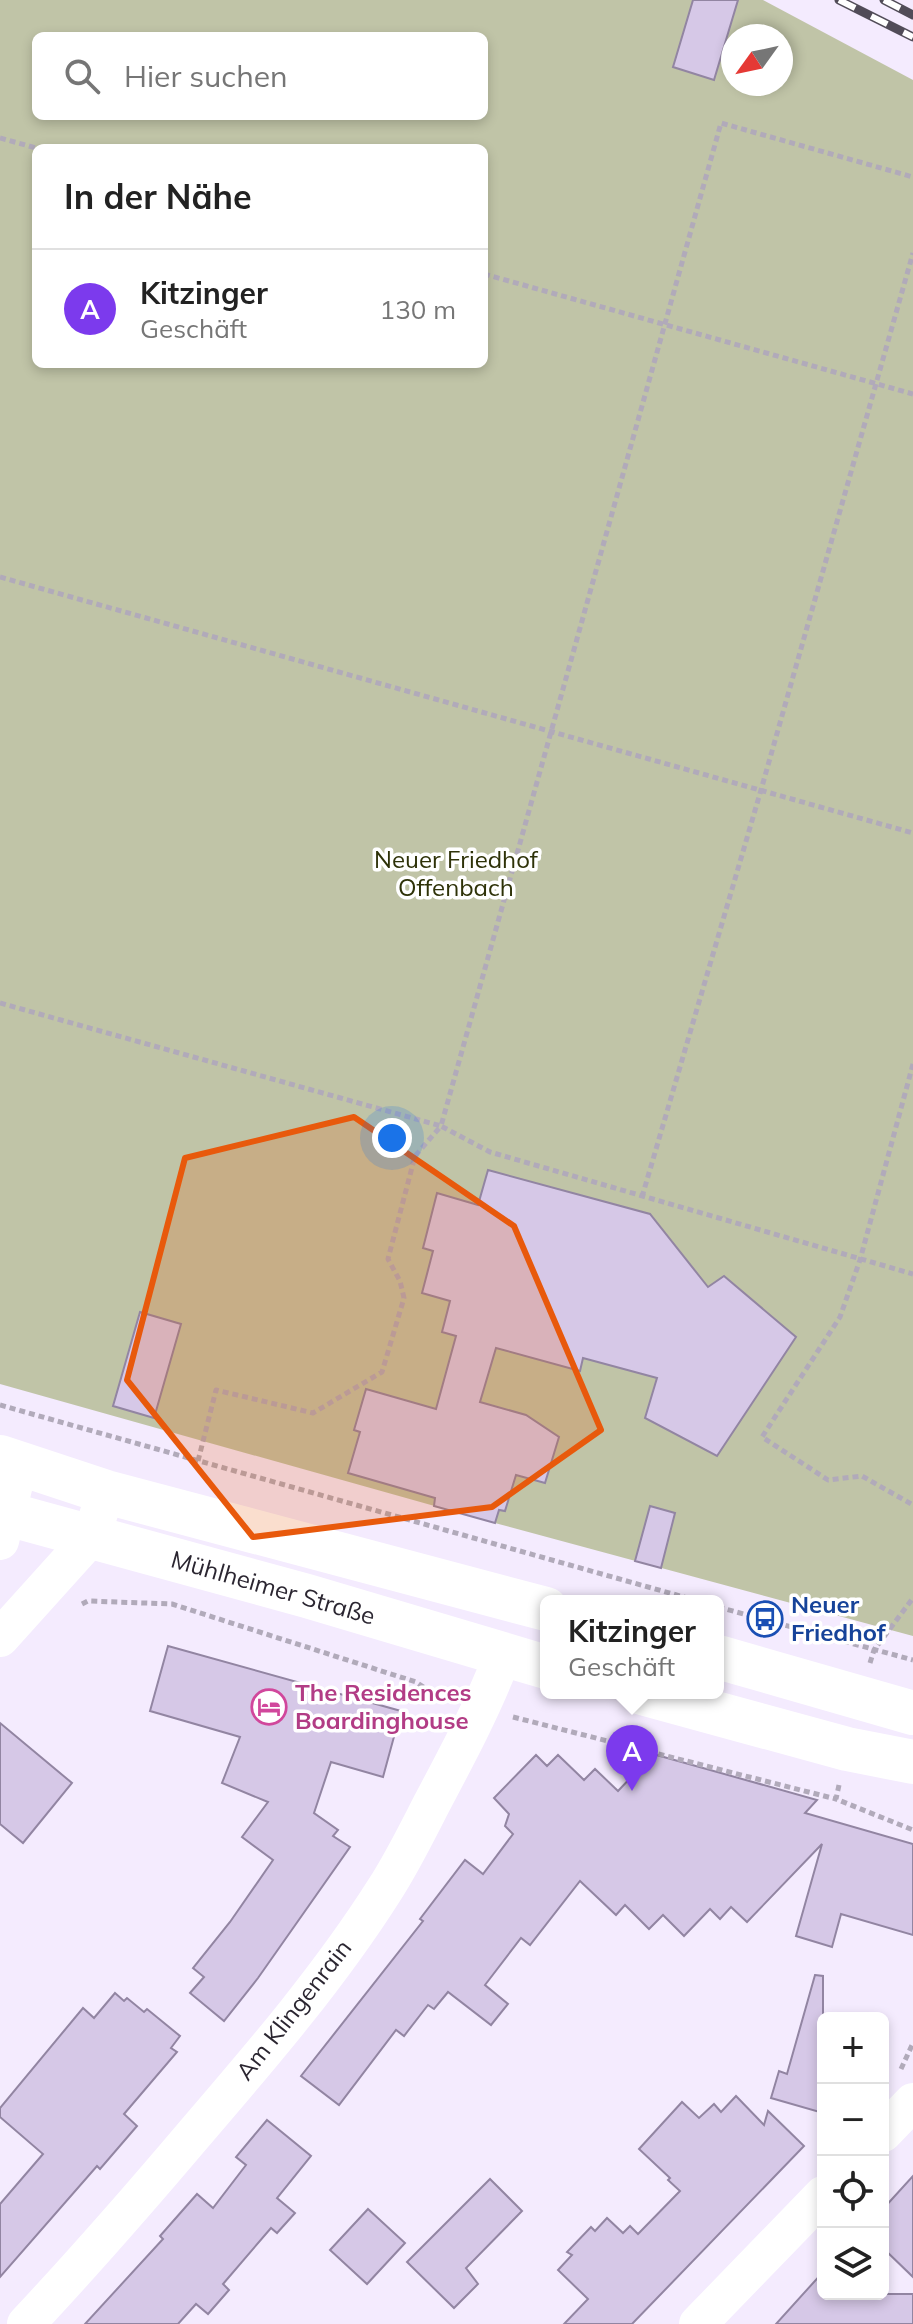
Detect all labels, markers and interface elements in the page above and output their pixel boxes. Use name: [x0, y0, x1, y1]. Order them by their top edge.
north arrow: [721, 24, 793, 96]
search box: [32, 32, 488, 120]
icon: search: [60, 54, 104, 98]
text: Hier suchen: [124, 57, 288, 95]
text: In der Nähe: [64, 175, 252, 218]
text: Kitzinger: [140, 274, 268, 312]
text: A: [80, 293, 100, 326]
text: 130 m: [380, 293, 456, 326]
text: Geschäft: [140, 312, 247, 345]
park label: Neuer Friedhof Offenbach: [374, 844, 539, 902]
your location: [372, 1118, 412, 1158]
street label: Mühlheimer Straße: [168, 1544, 379, 1631]
place label: Neuer Friedhof: [791, 1589, 887, 1647]
popup: [540, 1595, 724, 1699]
bus stop icon: Neuer Friedhof: [746, 1600, 784, 1638]
text: Kitzinger: [568, 1612, 696, 1650]
text: Geschäft: [568, 1650, 675, 1683]
place label: The Residences Boardinghouse: [295, 1677, 472, 1735]
hotel icon: The Residences Boardinghouse: [250, 1688, 288, 1726]
pin: A: [606, 1725, 658, 1791]
street label: Am Klingenrain: [229, 1933, 357, 2086]
map controls: [817, 2012, 889, 2300]
button: +: [817, 2012, 889, 2084]
button: −: [817, 2084, 889, 2156]
button: locate: [817, 2156, 889, 2228]
button: layers: [817, 2228, 889, 2300]

